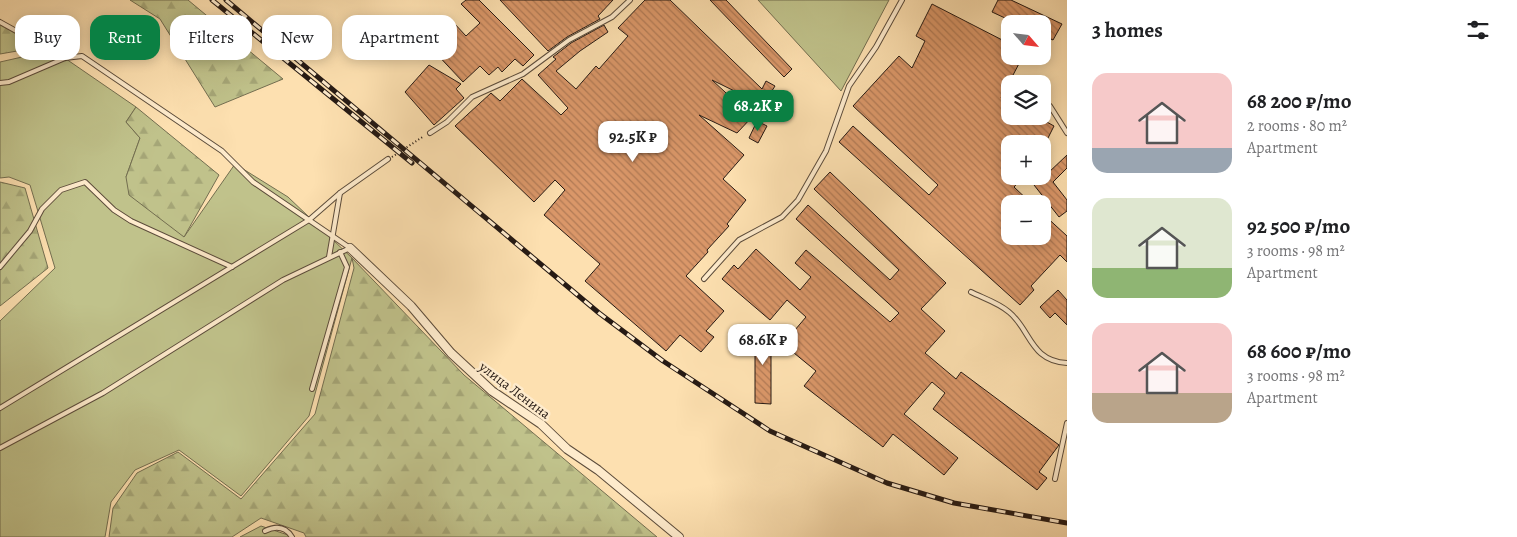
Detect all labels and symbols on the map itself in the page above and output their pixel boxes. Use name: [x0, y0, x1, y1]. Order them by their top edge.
north arrow: [1001, 15, 1051, 65]
pin: 68.2K ₽: [712, 90, 804, 132]
pin: 92.5K ₽: [587, 120, 679, 163]
pin: 68.6K ₽: [717, 324, 809, 366]
street label: улица Ленина: [474, 357, 555, 424]

